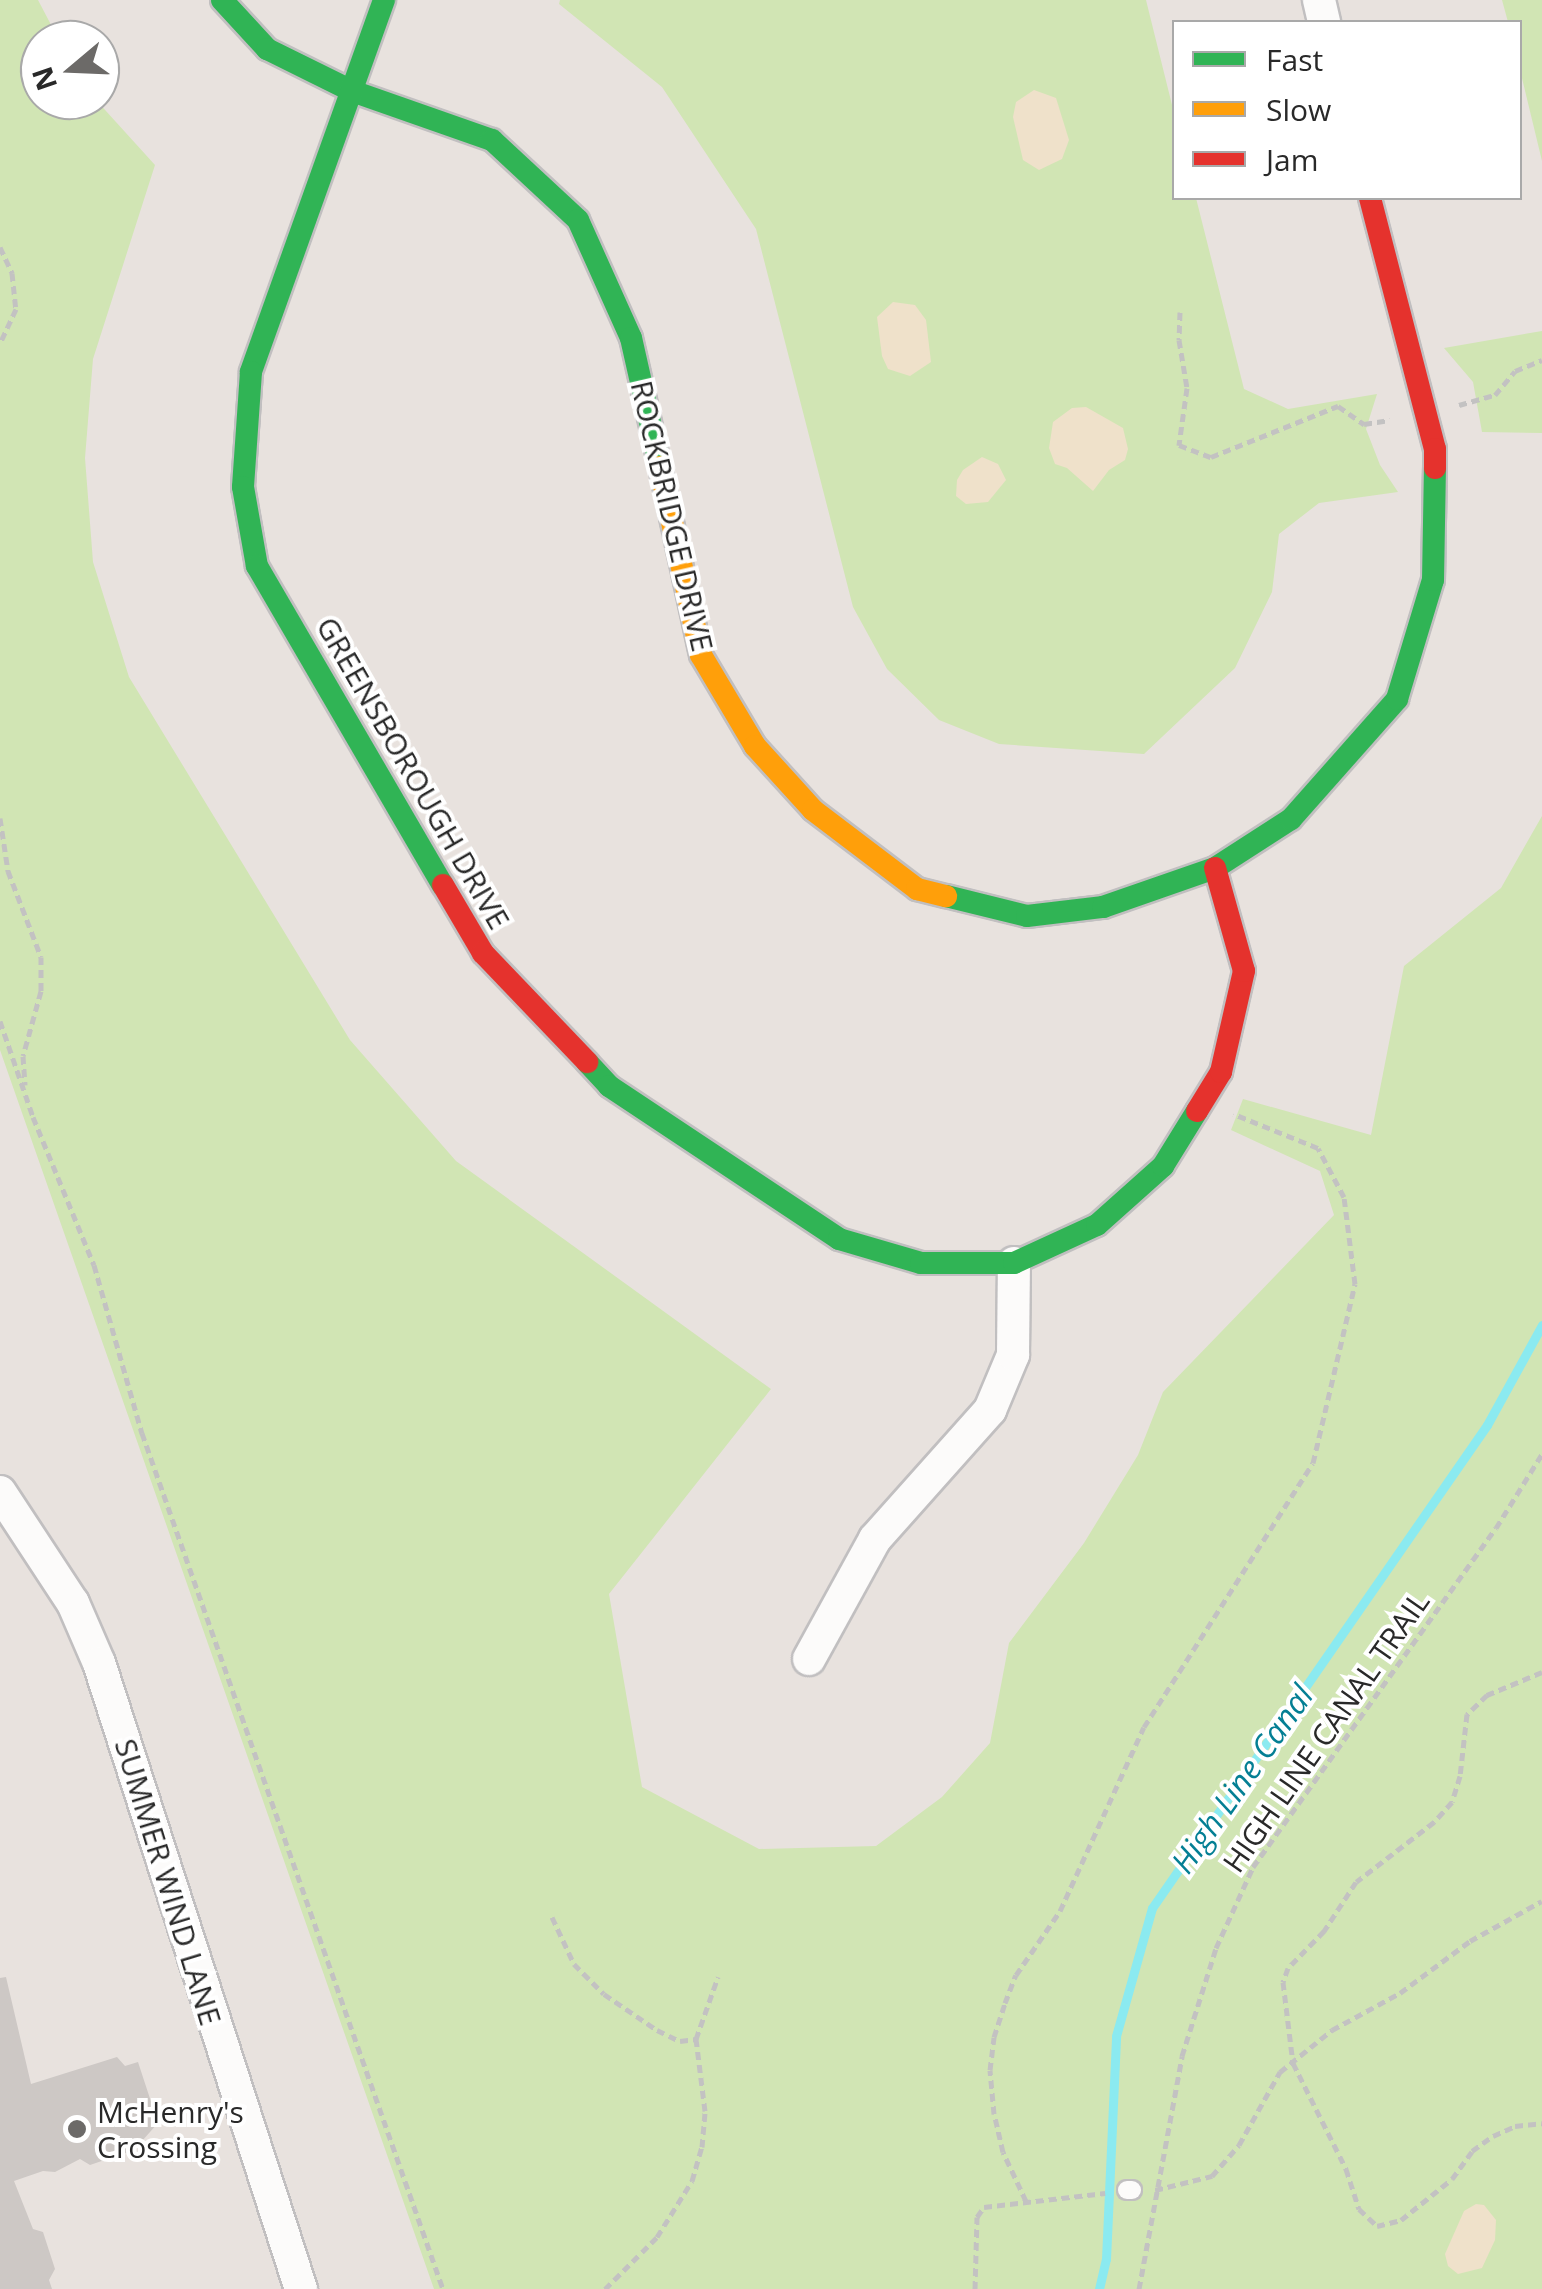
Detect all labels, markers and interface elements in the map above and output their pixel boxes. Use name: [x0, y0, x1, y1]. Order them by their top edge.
north arrow: [20, 20, 120, 120]
legend: [1172, 20, 1522, 200]
text: Fast: [1266, 39, 1323, 80]
text: N: [22, 62, 65, 96]
text: Slow: [1266, 89, 1331, 130]
text: Jam: [1266, 139, 1319, 180]
street label: ROCKBRIDGE DRIVE: [623, 377, 721, 655]
street label: GREENSBOROUGH DRIVE: [309, 611, 517, 935]
street label: HIGH LINE CANAL TRAIL: [1215, 1585, 1437, 1879]
water label: High Line Canal: [1163, 1678, 1321, 1880]
street label: SUMMER WIND LANE: [107, 1735, 229, 2029]
place label: McHenry's Crossing: [97, 2094, 244, 2164]
marker: McHenry's Crossing: [66, 2118, 88, 2140]

